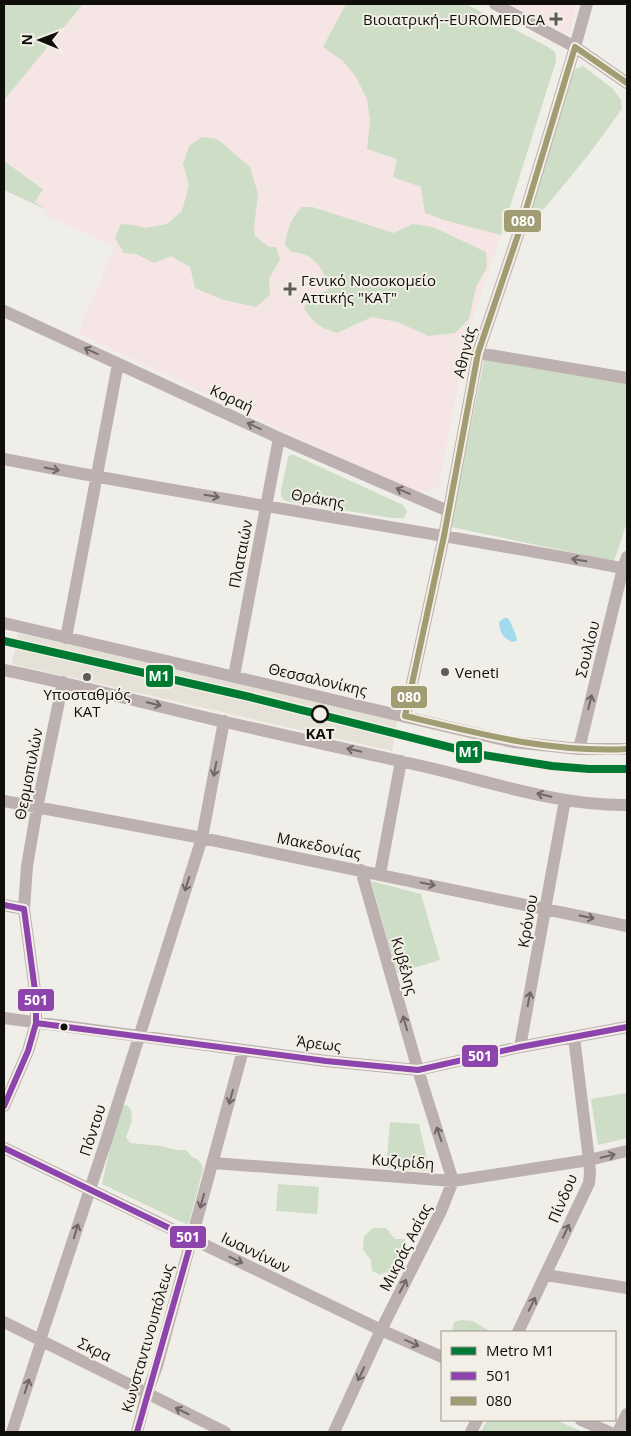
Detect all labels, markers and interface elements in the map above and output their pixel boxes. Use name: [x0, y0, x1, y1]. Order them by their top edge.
place label: Βιοιατρική--EUROMEDICA: [363, 9, 546, 29]
marker: Βιοιατρική--EUROMEDICA: [549, 12, 563, 26]
north arrow: [15, 15, 65, 65]
text: N: [17, 34, 36, 46]
line badge: 080: [503, 209, 542, 233]
text: 080: [511, 211, 535, 230]
place label: Γενικό Νοσοκομείο Αττικής "ΚΑΤ": [301, 270, 436, 307]
marker: Γενικό Νοσοκομείο Αττικής "ΚΑΤ": [283, 282, 297, 296]
street label: Αθηνάς: [448, 324, 480, 380]
one-way arrow: [84, 346, 99, 356]
street label: Κοραή: [207, 379, 257, 417]
one-way arrow: [247, 421, 262, 431]
one-way arrow: [43, 464, 59, 474]
street label: Θράκης: [290, 483, 346, 513]
one-way arrow: [396, 486, 411, 496]
one-way arrow: [203, 492, 219, 502]
street label: Πλαταιών: [224, 518, 256, 590]
one-way arrow: [572, 555, 588, 565]
street label: Σουλίου: [570, 618, 604, 680]
street label: Θεσσαλονίκης: [267, 658, 369, 700]
place label: Veneti: [455, 662, 499, 682]
line badge: Μ1: [145, 664, 174, 688]
text: Μ1: [148, 666, 170, 685]
marker: Veneti: [439, 666, 451, 678]
marker: Υποσταθμός ΚΑΤ: [81, 671, 93, 683]
place label: Υποσταθμός ΚΑΤ: [43, 684, 131, 721]
line badge: 080: [390, 685, 428, 709]
text: 080: [397, 687, 421, 706]
one-way arrow: [586, 694, 595, 710]
one-way arrow: [145, 700, 161, 709]
marker: KAT: [311, 705, 329, 723]
place label: KAT: [306, 723, 335, 743]
street label: Θερμοπυλών: [9, 727, 47, 821]
line badge: Μ1: [455, 740, 483, 764]
text: Μ1: [458, 742, 480, 761]
one-way arrow: [346, 745, 362, 754]
one-way arrow: [210, 761, 219, 777]
one-way arrow: [537, 790, 553, 799]
street label: Μακεδονίας: [275, 827, 363, 863]
one-way arrow: [181, 876, 191, 892]
one-way arrow: [419, 879, 435, 889]
street label: Κρόνου: [513, 893, 541, 949]
one-way arrow: [578, 913, 594, 922]
street label: Κυβέλης: [387, 935, 423, 997]
line badge: 501: [17, 988, 55, 1012]
text: 501: [24, 990, 48, 1009]
one-way arrow: [524, 992, 534, 1008]
one-way arrow: [400, 1016, 409, 1032]
unlabelled marker: [59, 1022, 69, 1032]
street label: Άρεως: [296, 1030, 342, 1056]
line badge: 501: [461, 1044, 499, 1068]
text: 501: [468, 1046, 492, 1065]
one-way arrow: [226, 1088, 235, 1104]
street label: Πόντου: [74, 1102, 110, 1158]
one-way arrow: [433, 1126, 443, 1142]
street label: Κυζιρίδη: [371, 1149, 435, 1173]
one-way arrow: [600, 1151, 616, 1160]
street label: Πίνδου: [543, 1170, 581, 1226]
one-way arrow: [197, 1193, 207, 1209]
street label: Μικράς Ασίας: [374, 1200, 436, 1294]
one-way arrow: [72, 1224, 81, 1240]
one-way arrow: [562, 1224, 572, 1239]
line badge: 501: [169, 1225, 207, 1249]
text: 501: [176, 1227, 200, 1246]
street label: Ιωαννίνων: [218, 1227, 294, 1277]
one-way arrow: [228, 1255, 243, 1265]
street label: Κωνσταντινουπόλεως: [116, 1261, 178, 1415]
one-way arrow: [399, 1279, 408, 1294]
one-way arrow: [528, 1297, 537, 1312]
legend: [441, 1331, 616, 1421]
street label: Σκρα: [75, 1332, 115, 1366]
one-way arrow: [404, 1339, 419, 1349]
text: Metro Μ1: [486, 1340, 554, 1360]
text: 501: [486, 1365, 512, 1385]
one-way arrow: [355, 1366, 365, 1381]
one-way arrow: [22, 1378, 32, 1394]
text: 080: [486, 1390, 512, 1410]
one-way arrow: [175, 1405, 190, 1415]

